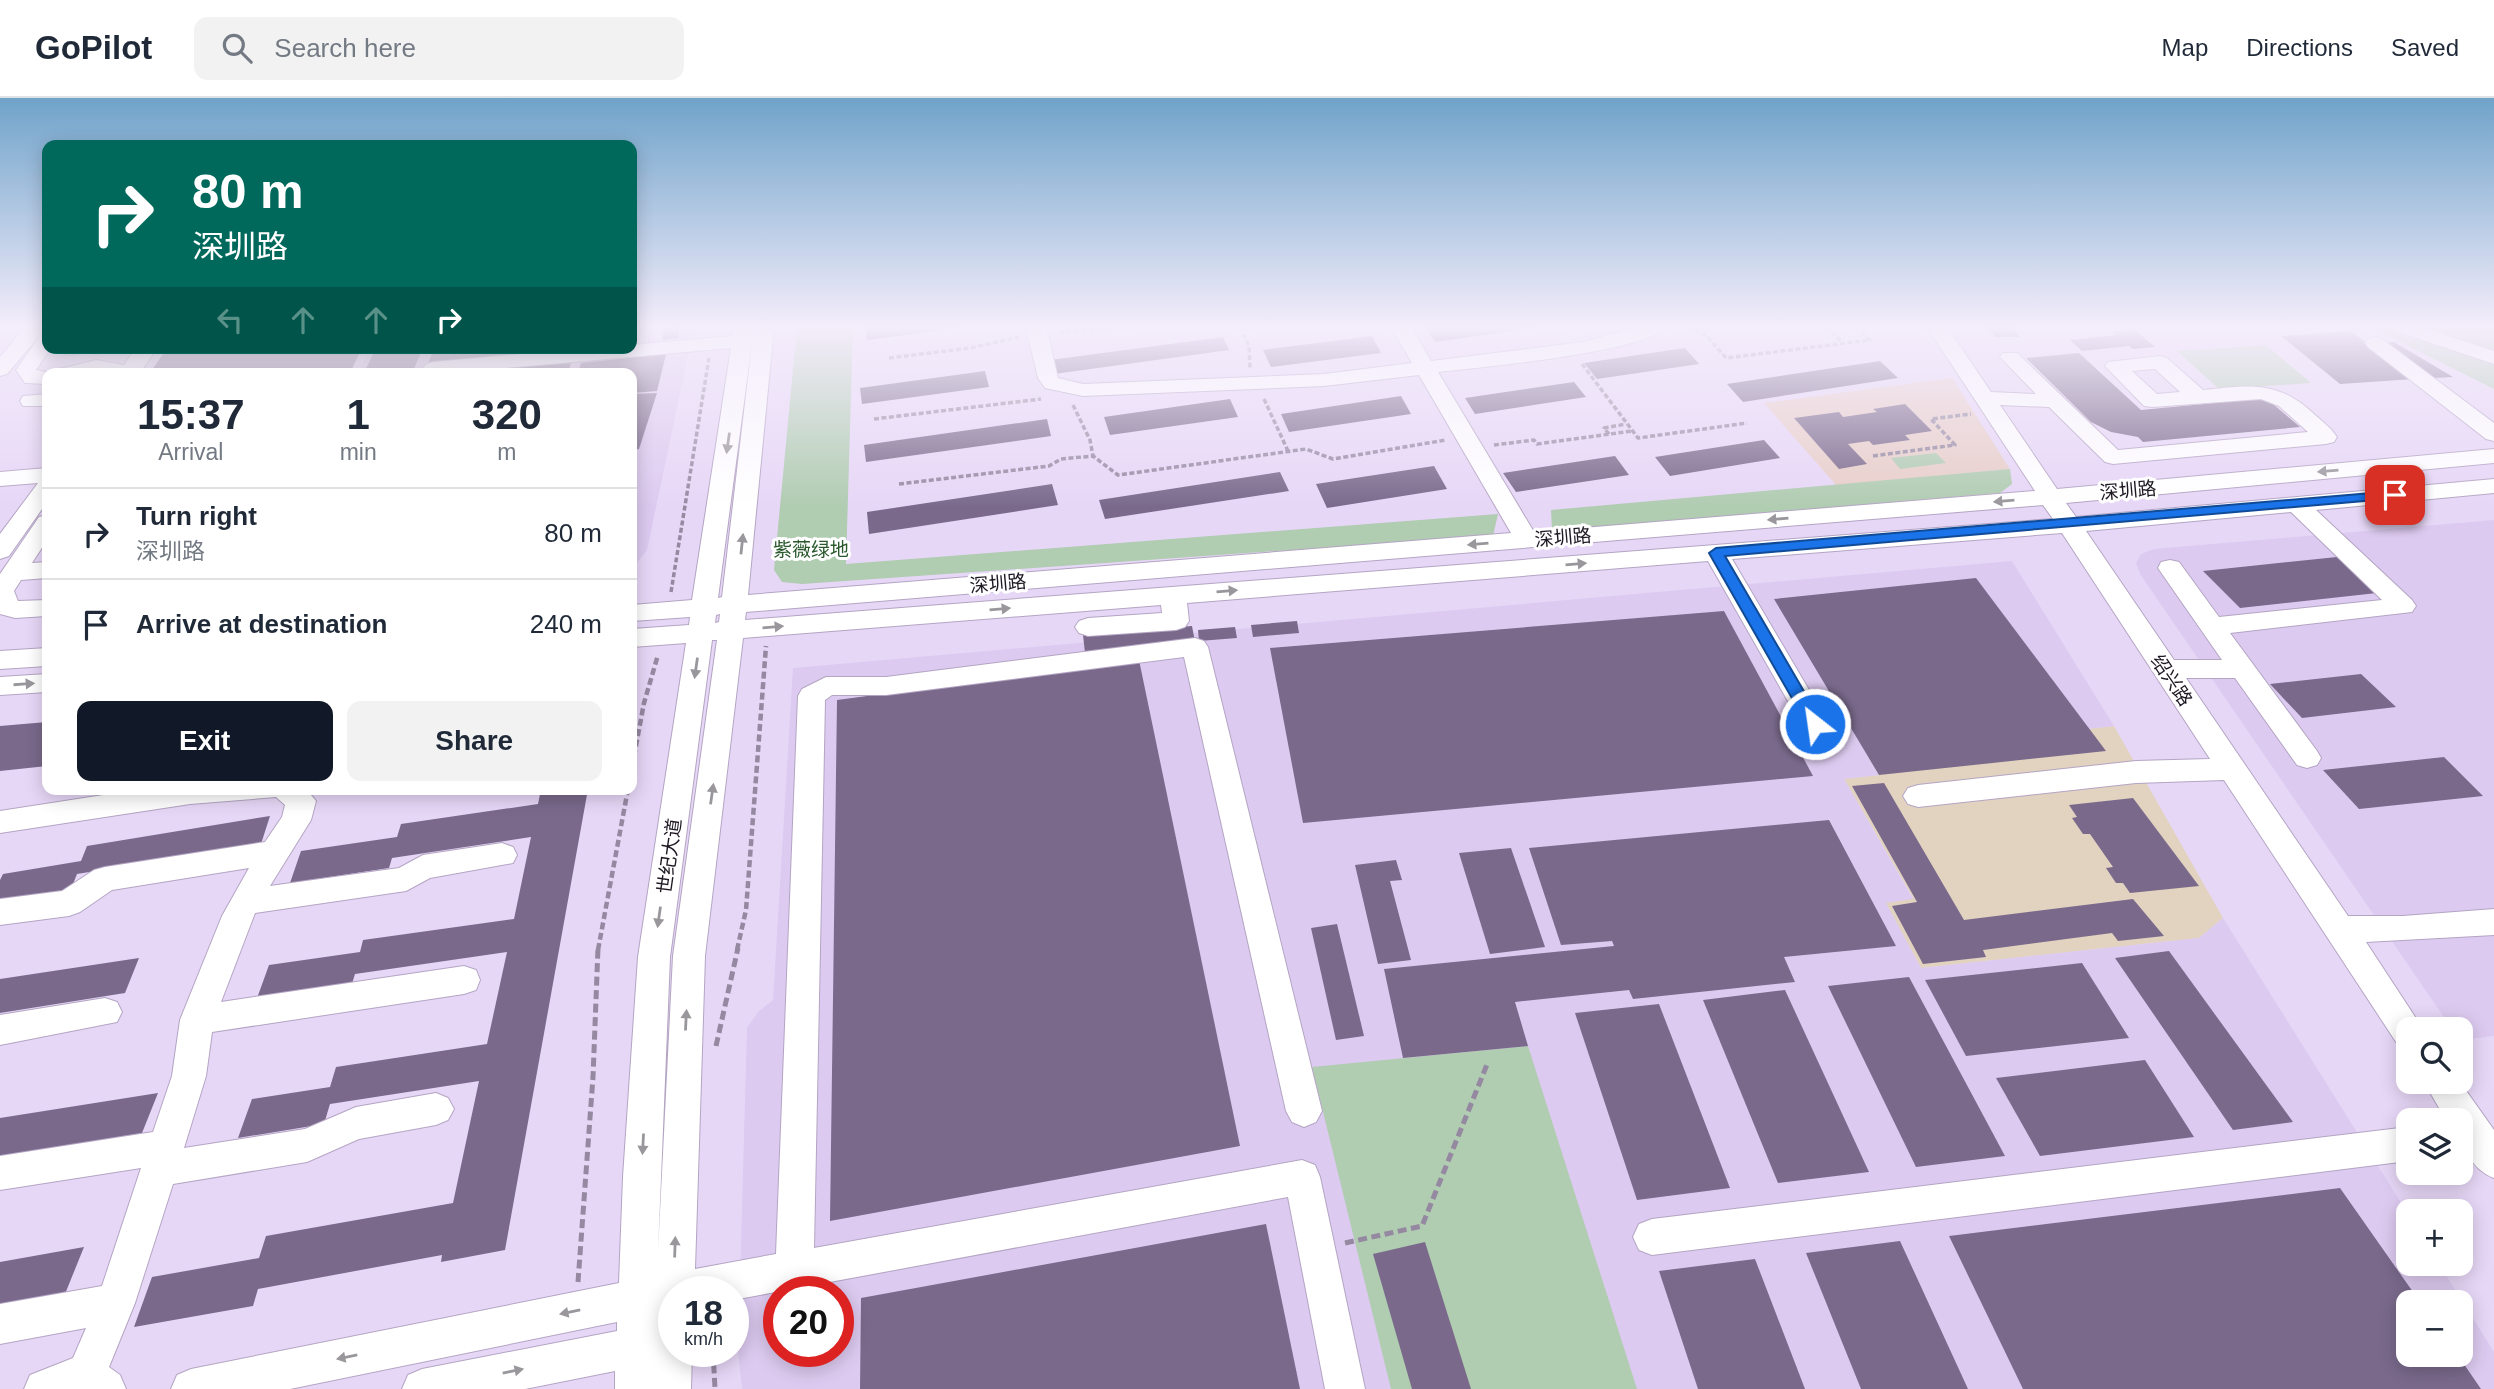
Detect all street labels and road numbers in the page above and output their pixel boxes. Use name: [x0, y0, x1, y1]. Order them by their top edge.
street label: 深圳路: [2099, 478, 2157, 503]
street label: 深圳路: [1534, 525, 1592, 550]
street label: 深圳路: [969, 571, 1027, 596]
street label: 绍兴路: [2147, 651, 2196, 710]
street label: 世纪大道: [654, 817, 685, 895]

